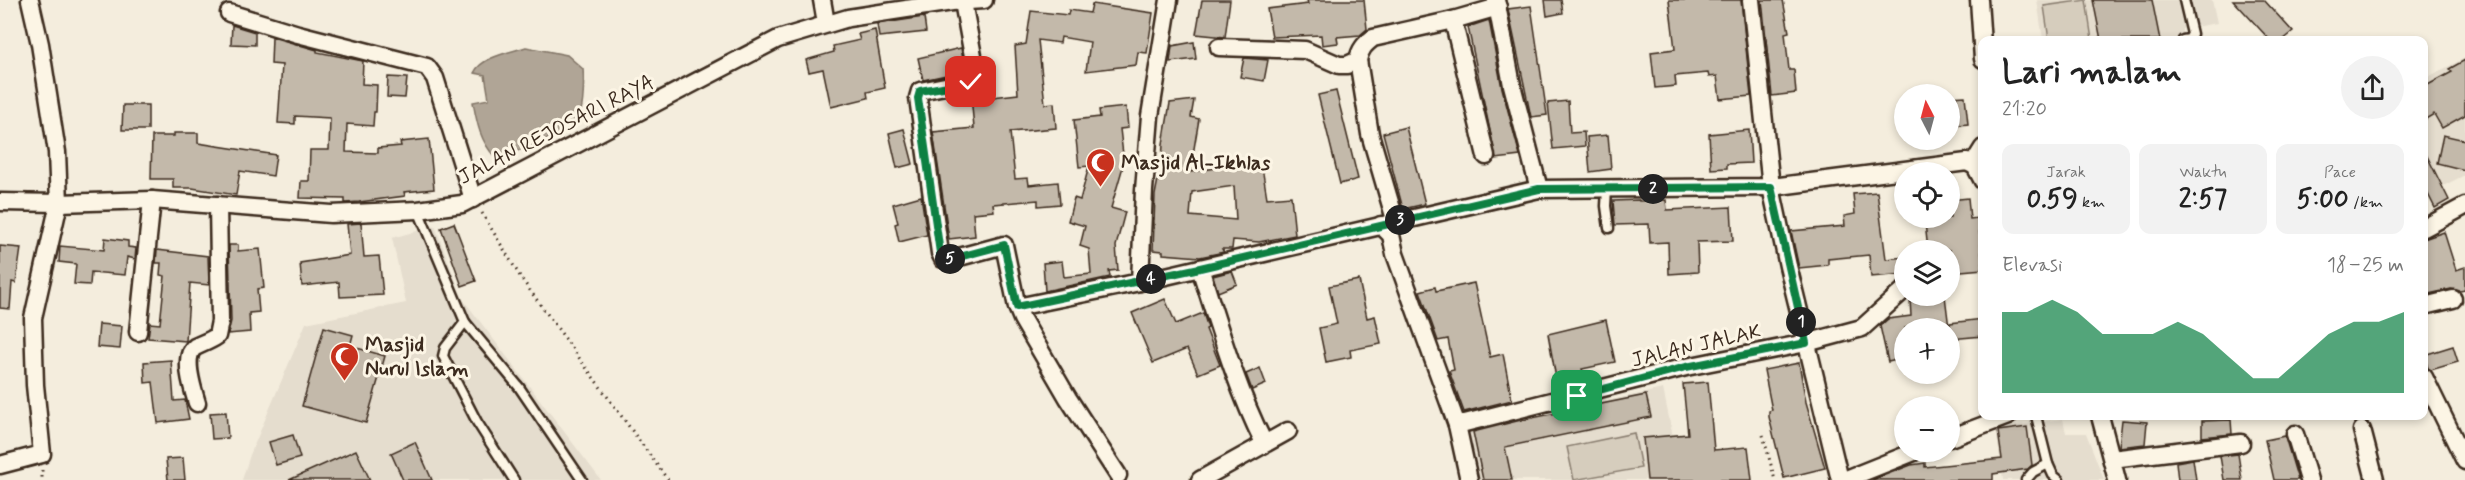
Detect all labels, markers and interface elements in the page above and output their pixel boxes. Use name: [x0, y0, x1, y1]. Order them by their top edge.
text: Lari malam: [2002, 51, 2182, 95]
pin: [945, 56, 996, 107]
button: share: [2341, 56, 2404, 119]
icon: check: [954, 65, 987, 98]
street label: JALAN REJOSARI RAYA: [454, 68, 659, 192]
north arrow: [1894, 84, 1960, 150]
map controls: [1894, 84, 1960, 462]
text: 21:20: [2002, 96, 2047, 123]
mosque icon: Masjid Al-Ikhlas: [1084, 146, 1116, 188]
place label: Masjid Al-Ikhlas: [1121, 149, 1271, 177]
button: locate: [1894, 162, 1960, 228]
text: Jarak: [2046, 162, 2086, 183]
text: Waktu: [2179, 162, 2227, 183]
text: Pace: [2324, 162, 2356, 183]
pin: 2: [1638, 174, 1668, 204]
text: 2: [1649, 178, 1657, 199]
text: 0.59: [2027, 183, 2078, 217]
text: 2:57: [2179, 183, 2227, 217]
text: 5:00: [2297, 183, 2349, 217]
text: km: [2078, 192, 2105, 213]
text: /km: [2349, 192, 2383, 213]
pin: 3: [1385, 205, 1415, 235]
text: 3: [1396, 209, 1404, 230]
button: layers: [1894, 240, 1960, 306]
pin: 5: [935, 244, 965, 274]
text: 5: [945, 248, 955, 269]
text: Elevasi: [2002, 252, 2062, 279]
text: 18–25 m: [2327, 252, 2404, 279]
pin: 4: [1136, 264, 1166, 294]
text: 4: [1146, 268, 1156, 289]
pin: 1: [1786, 307, 1816, 337]
text: 1: [1797, 311, 1805, 332]
street label: JALAN JALAK: [1629, 317, 1764, 374]
button: +: [1894, 318, 1960, 384]
place label: Masjid Nurul Islam: [365, 331, 469, 383]
mosque icon: Masjid Nurul Islam: [328, 340, 360, 382]
pin: [1551, 370, 1602, 421]
icon: arrive: [1560, 379, 1593, 412]
button: −: [1894, 396, 1960, 462]

